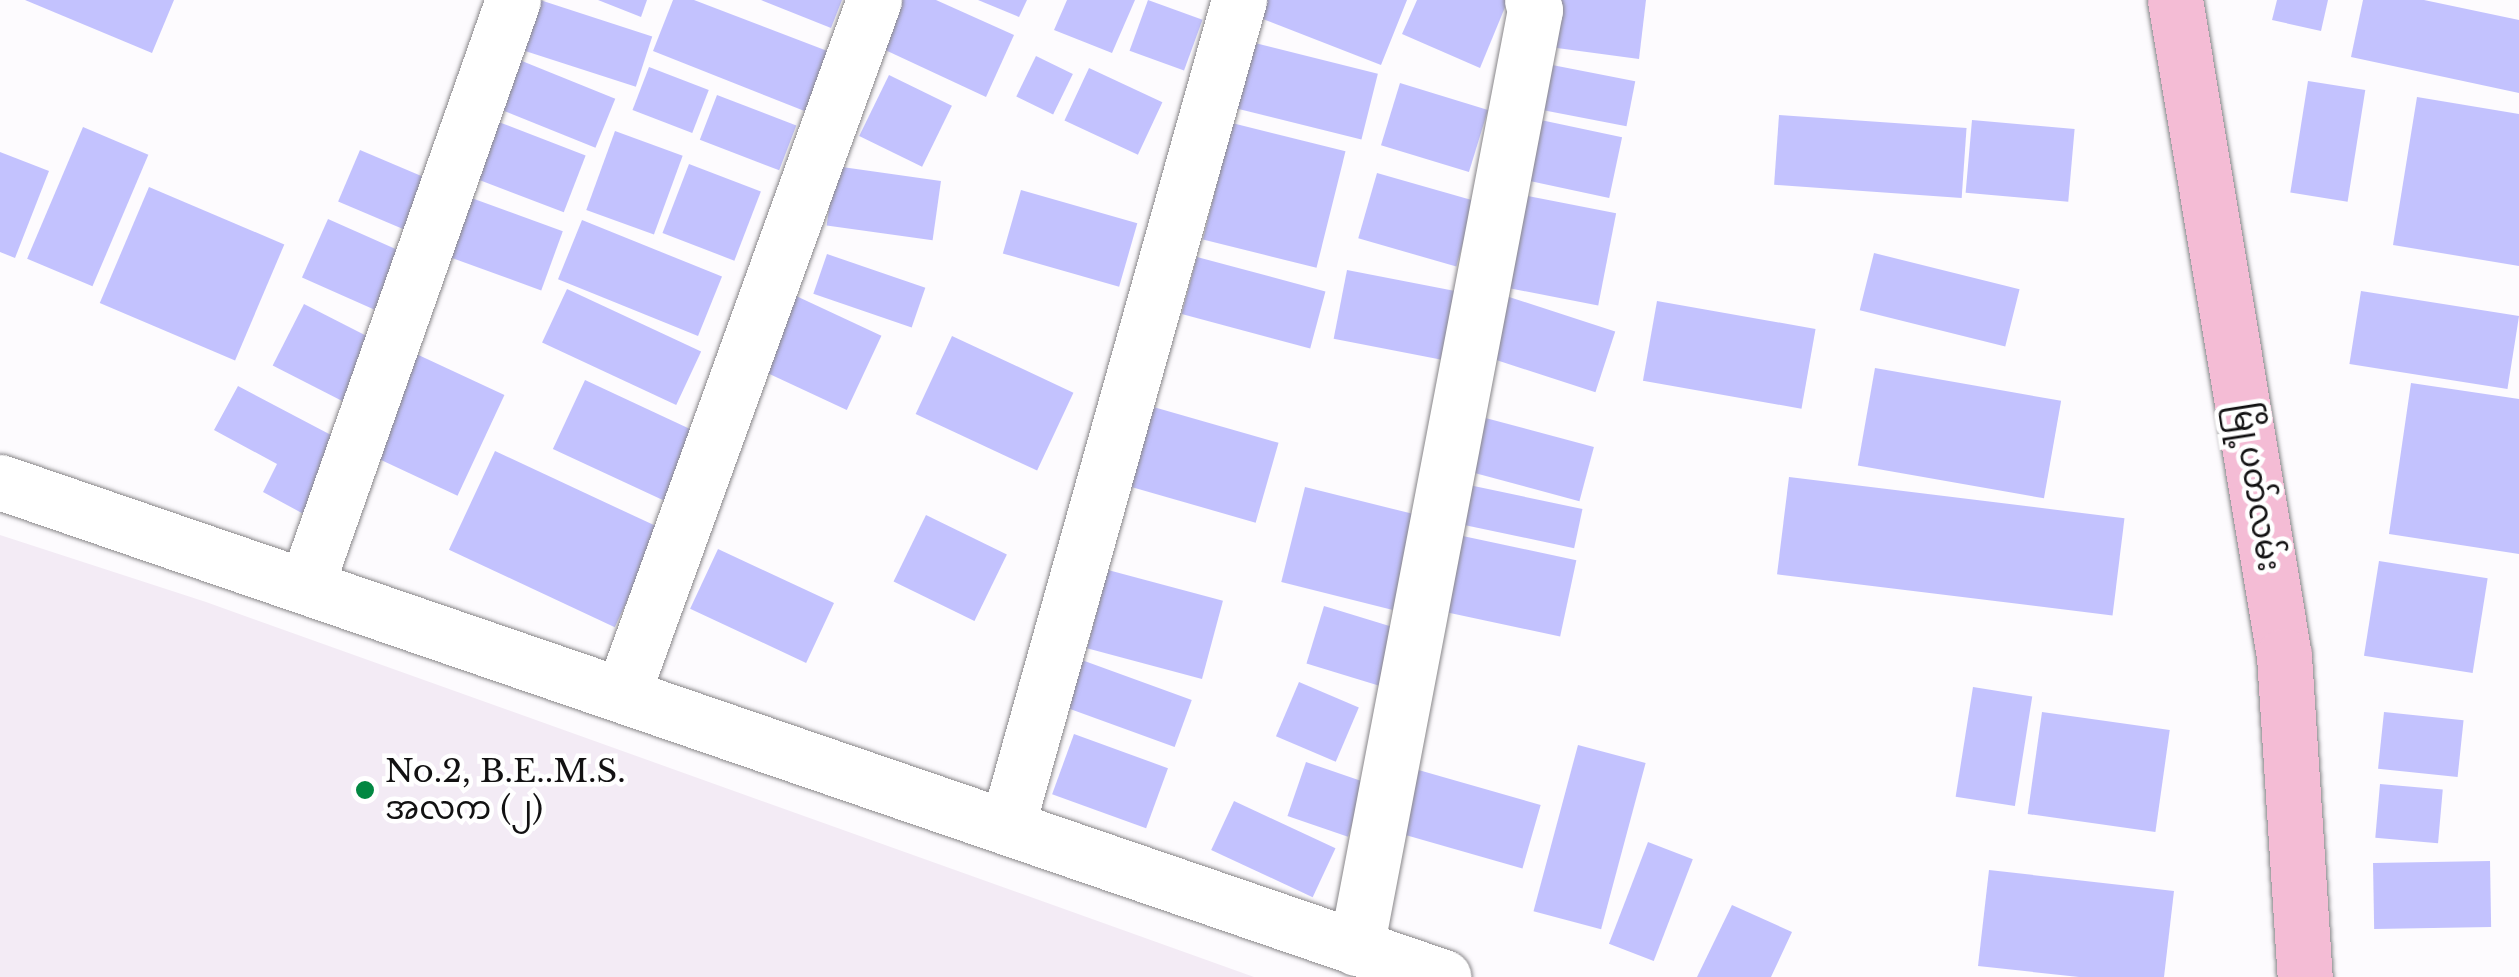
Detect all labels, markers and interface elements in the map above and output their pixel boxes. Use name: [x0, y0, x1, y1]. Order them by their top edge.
street label: မြို့ပတ်လမ်း: [2224, 400, 2288, 574]
place label: No.2, B.E..M.S. အလက (၂): [385, 753, 626, 828]
marker: No.2, B.E..M.S. အလက (၂): [354, 779, 376, 801]

